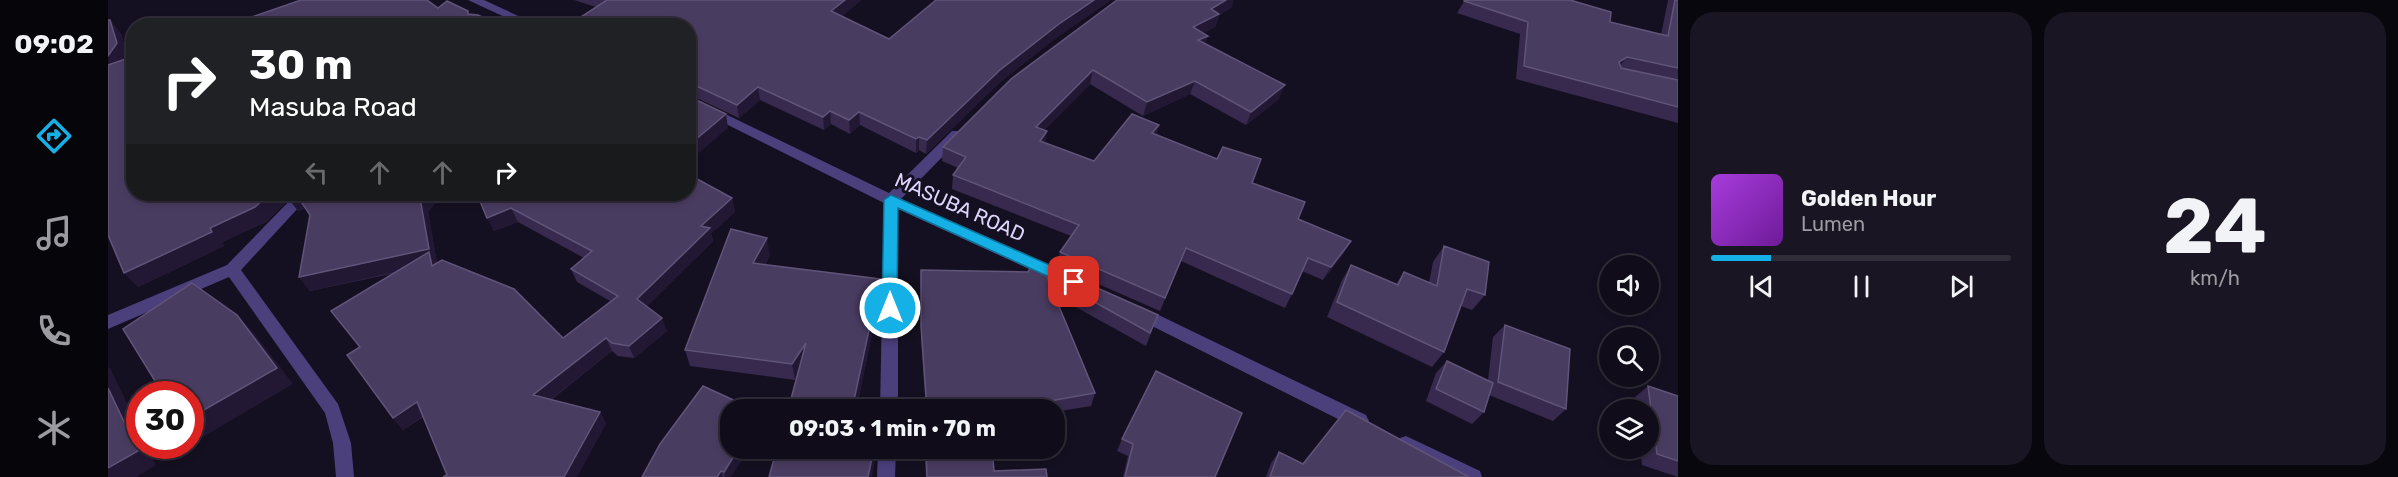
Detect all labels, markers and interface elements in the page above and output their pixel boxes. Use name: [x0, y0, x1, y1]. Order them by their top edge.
text: 09:02: [14, 28, 94, 60]
text: 30 m: [249, 40, 353, 90]
icon: right: [150, 42, 228, 120]
text: Masuba Road: [249, 91, 417, 123]
icon: directions: [33, 115, 75, 157]
icon: left: [300, 156, 333, 189]
icon: ahead: [363, 156, 396, 189]
icon: ahead: [426, 156, 459, 189]
icon: right: [489, 156, 522, 189]
street label: MASUBA ROAD: [891, 168, 1029, 246]
text: 24: [2163, 180, 2267, 273]
text: Golden Hour: [1801, 185, 1936, 212]
icon: music: [33, 212, 75, 254]
text: Lumen: [1801, 212, 1865, 236]
map controls: [1599, 255, 1659, 459]
button: sound: [1599, 255, 1659, 315]
pin: [1048, 256, 1099, 307]
icon: arrive: [1057, 265, 1090, 298]
text: km/h: [2190, 266, 2240, 290]
icon: previous: [1745, 270, 1778, 303]
icon: pause: [1845, 270, 1878, 303]
icon: next: [1945, 270, 1978, 303]
position arrow: [858, 276, 922, 340]
icon: phone: [33, 310, 75, 352]
button: search: [1599, 327, 1659, 387]
speed limit sign: 30: [126, 381, 204, 459]
button: layers: [1599, 399, 1659, 459]
icon: climate: [33, 407, 75, 449]
text: 09:03 · 1 min · 70 m: [789, 415, 996, 442]

